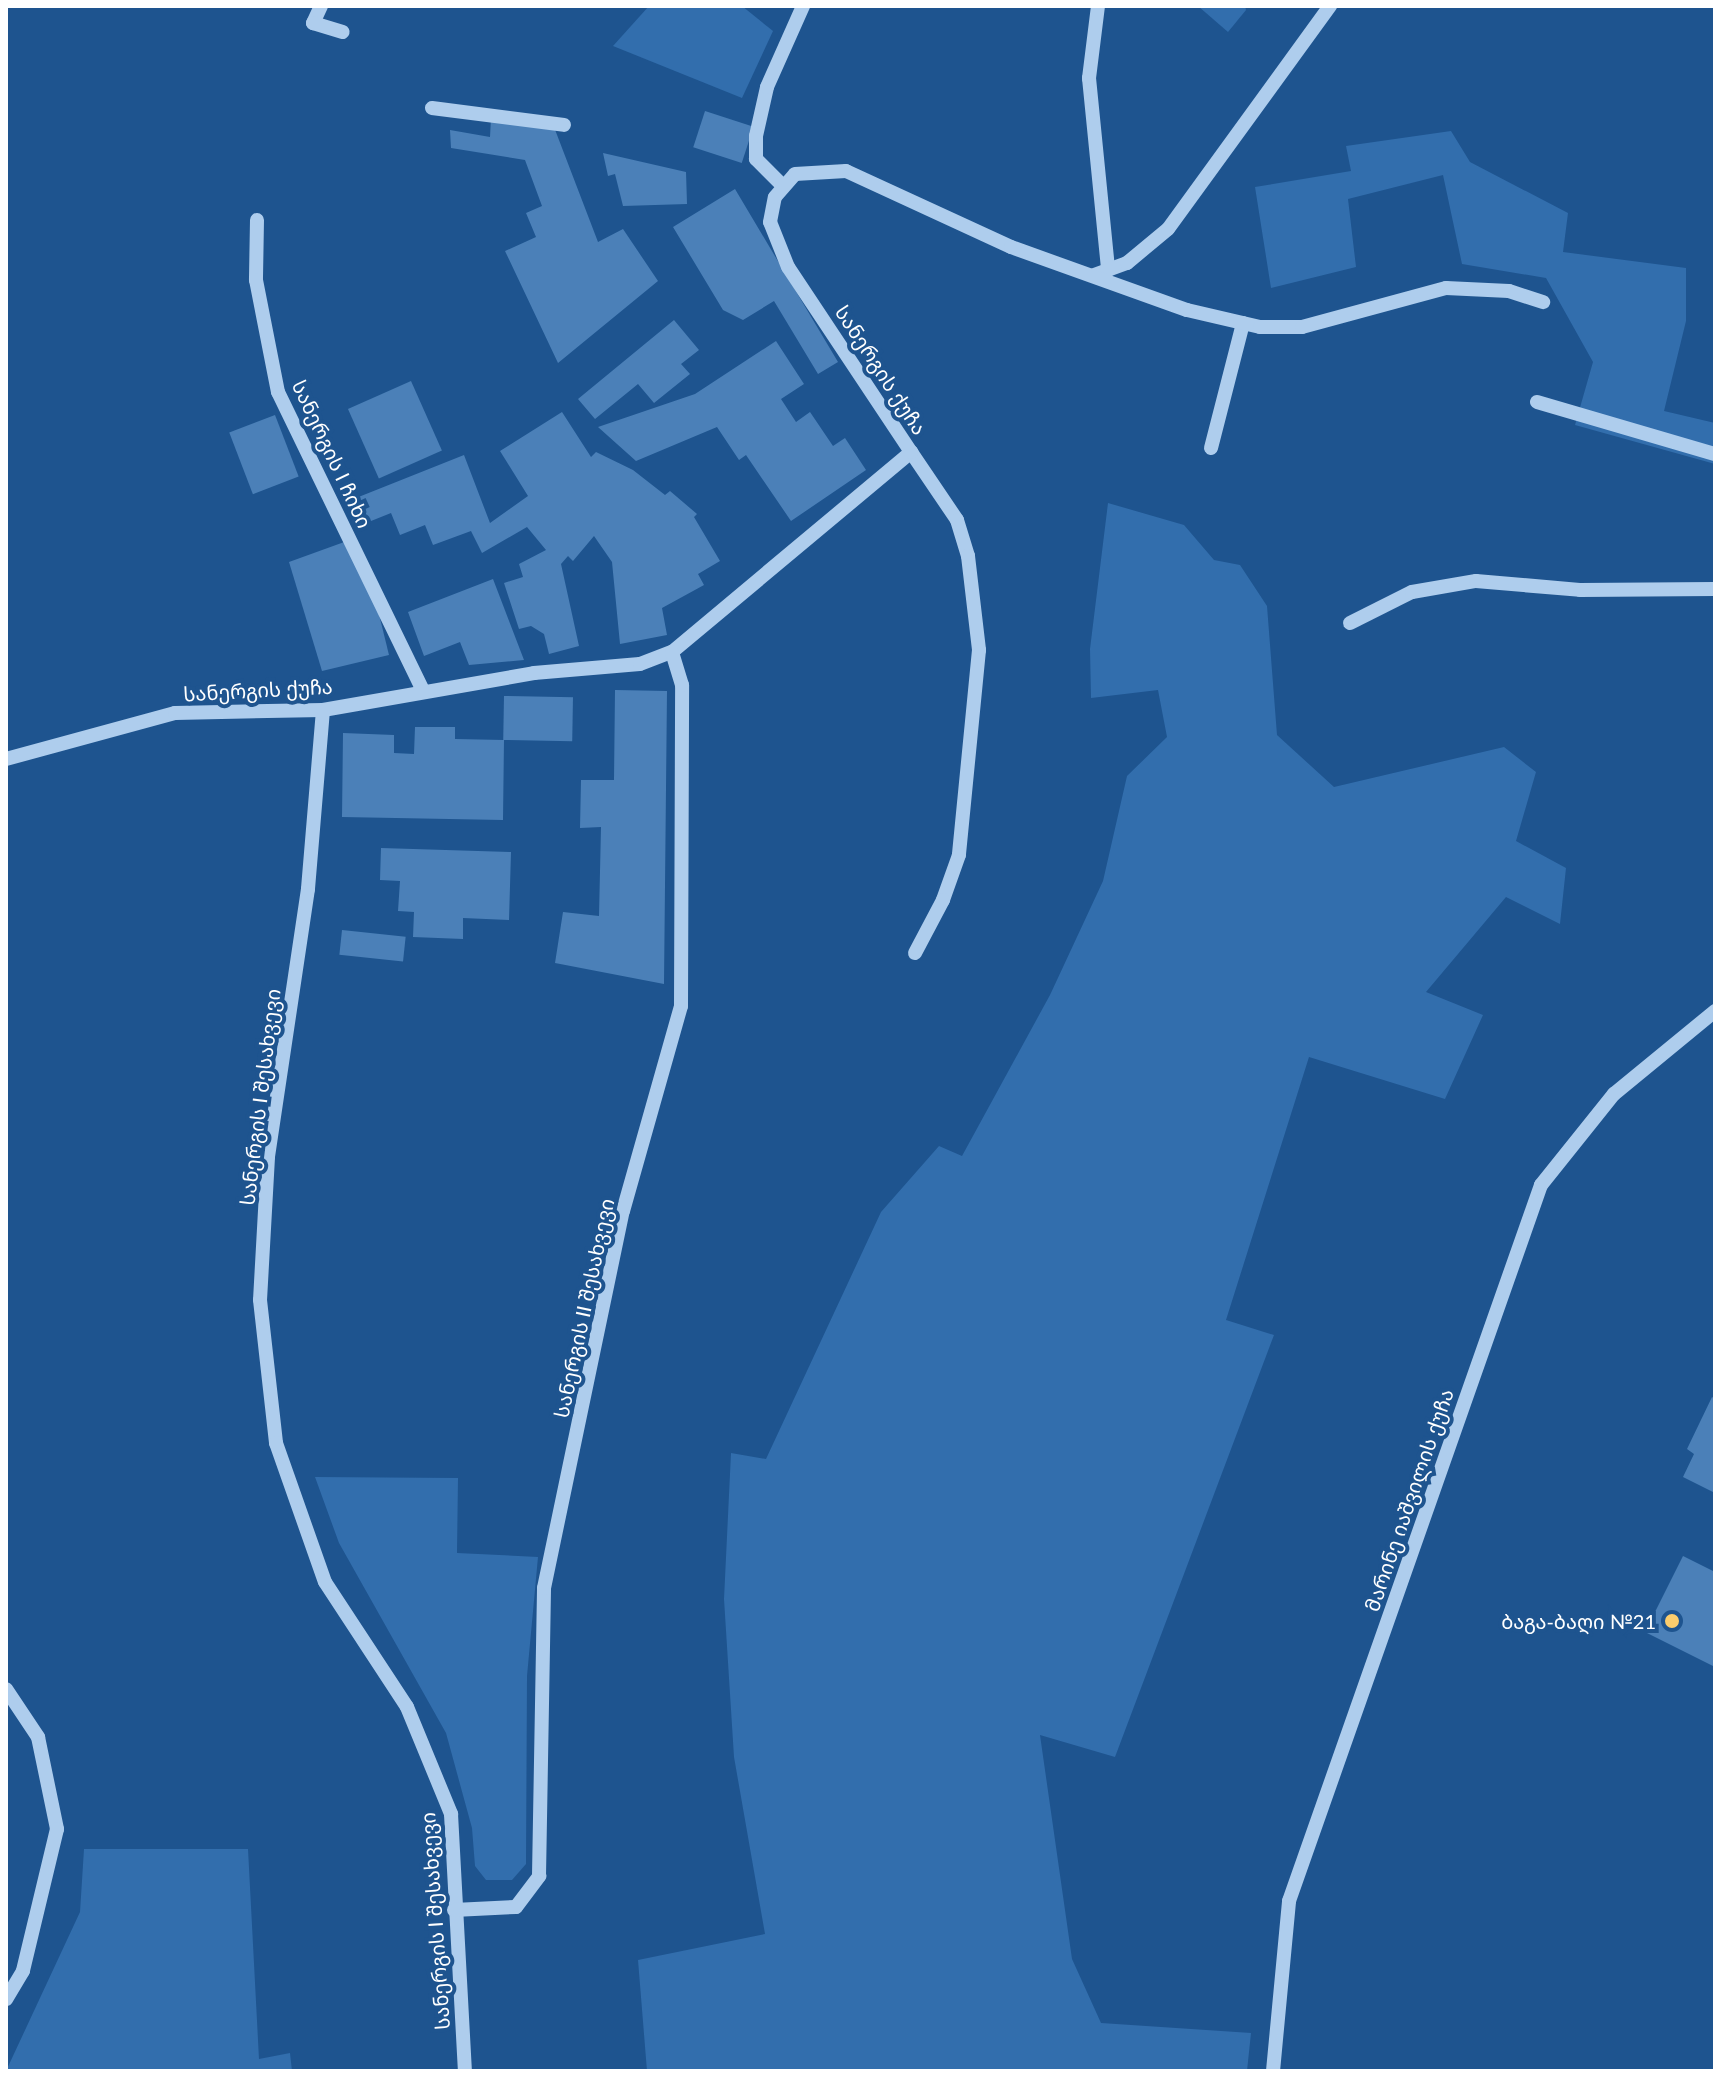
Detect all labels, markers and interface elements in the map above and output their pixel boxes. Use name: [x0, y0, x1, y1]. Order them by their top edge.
street label: სანერგის ქუჩა: [830, 301, 932, 439]
street label: სანერგის I ჩიხი: [287, 376, 377, 532]
street label: სანერგის ქუჩა: [183, 674, 333, 706]
street label: სანერგის I შესახვევი: [235, 987, 285, 1207]
street label: სანერგის II შესახვევი: [549, 1196, 619, 1420]
street label: მარინე იაშვილის ქუჩა: [1360, 1386, 1458, 1614]
place label: ბაგა-ბაღი №21: [1501, 1609, 1656, 1633]
marker: ბაგა-ბაღი №21: [1663, 1612, 1681, 1630]
street label: სანერგის I შესახვევი: [415, 1811, 455, 2031]

